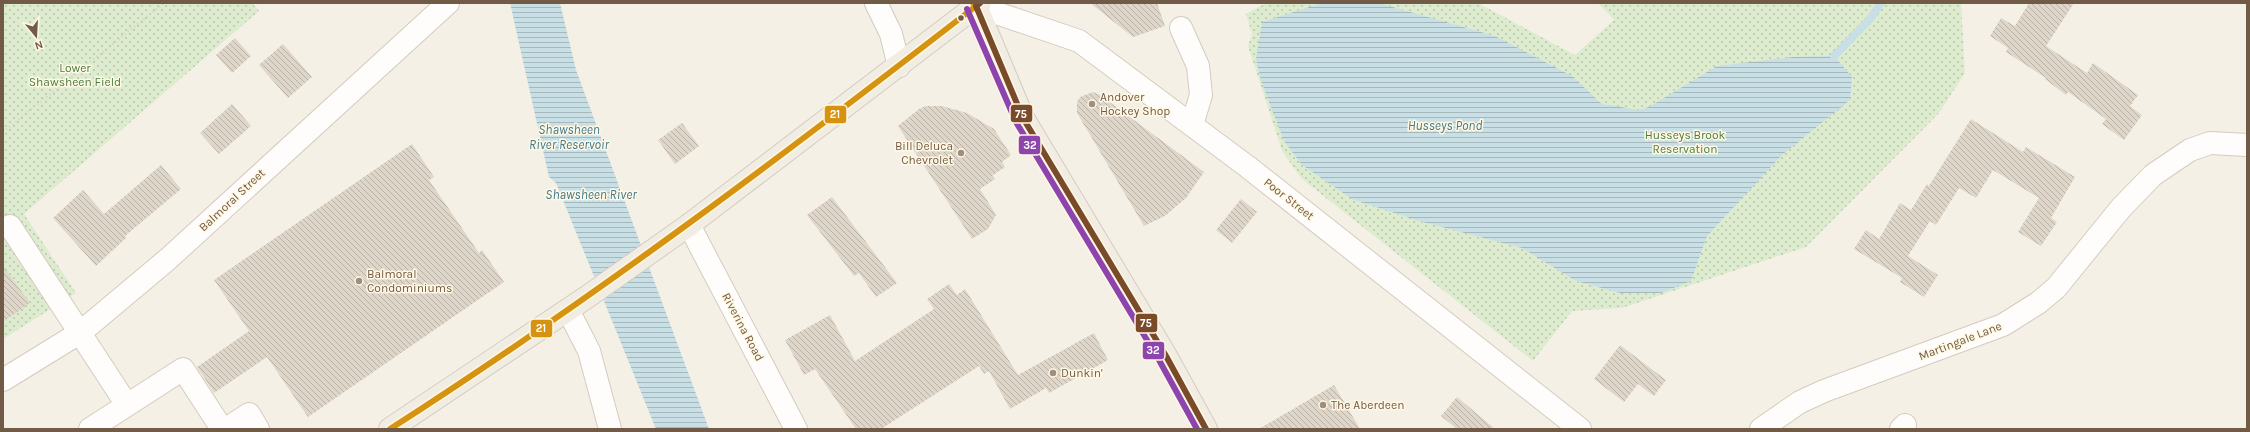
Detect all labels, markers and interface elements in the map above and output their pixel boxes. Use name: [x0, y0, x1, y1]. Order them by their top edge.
unlabelled marker: [956, 13, 966, 23]
north arrow: [16, 16, 56, 56]
text: N: [33, 38, 45, 52]
park label: Lower Shawsheen Field: [29, 61, 121, 89]
place label: Andover Hockey Shop: [1100, 90, 1170, 118]
marker: Andover Hockey Shop: [1087, 99, 1097, 109]
line badge: 75: [1010, 104, 1033, 123]
line badge: 21: [824, 105, 847, 124]
text: 21: [830, 108, 840, 121]
text: 75: [1015, 108, 1027, 121]
water label: Husseys Pond: [1408, 118, 1482, 133]
water label: Shawsheen River Reservoir: [529, 122, 609, 152]
park label: Husseys Brook Reservation: [1645, 128, 1725, 156]
line badge: 32: [1018, 135, 1041, 155]
place label: Bill Deluca Chevrolet: [895, 139, 953, 167]
text: 32: [1023, 139, 1037, 152]
marker: Bill Deluca Chevrolet: [956, 148, 966, 158]
street label: Balmoral Street: [196, 165, 268, 234]
street label: Poor Street: [1261, 175, 1317, 223]
water label: Shawsheen River: [545, 187, 637, 202]
place label: Balmoral Condominiums: [367, 267, 452, 295]
marker: Balmoral Condominiums: [354, 276, 364, 286]
street label: Riverina Road: [719, 290, 767, 364]
line badge: 75: [1135, 313, 1158, 333]
text: 75: [1140, 317, 1152, 330]
line badge: 21: [530, 319, 553, 338]
street label: Martingale Lane: [1917, 319, 2003, 363]
text: 21: [536, 322, 546, 335]
line badge: 32: [1142, 341, 1165, 360]
text: 32: [1146, 344, 1160, 357]
place label: Dunkin': [1061, 366, 1103, 380]
marker: Dunkin': [1048, 368, 1058, 378]
place label: The Aberdeen: [1331, 398, 1404, 412]
marker: The Aberdeen: [1318, 400, 1328, 410]

